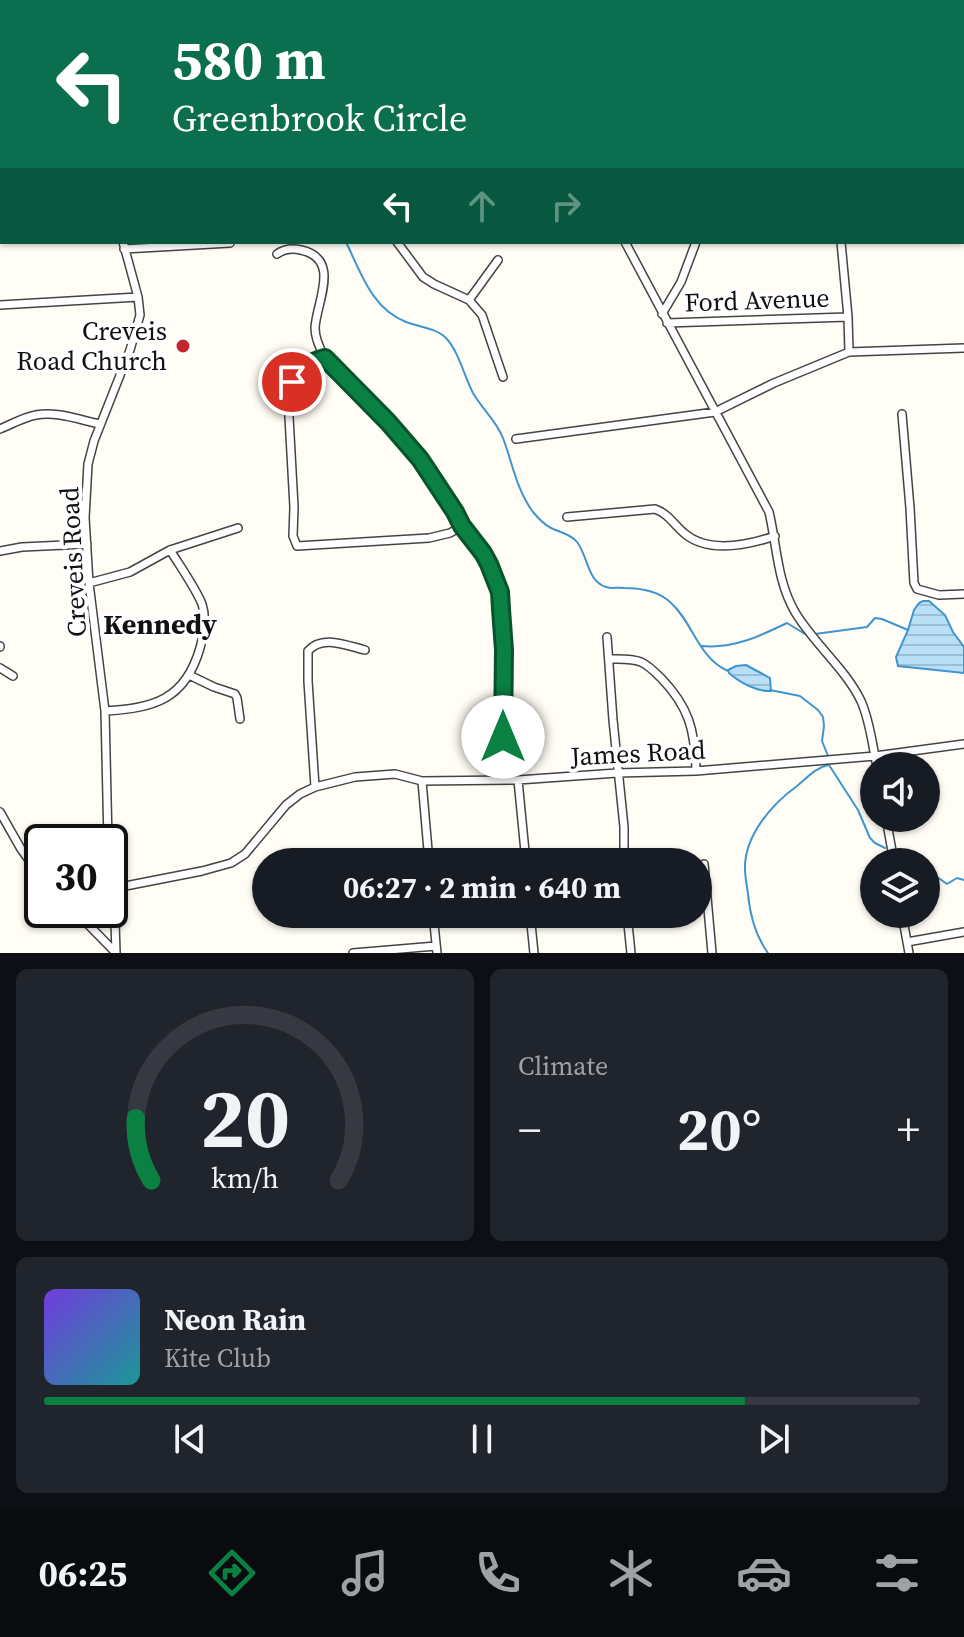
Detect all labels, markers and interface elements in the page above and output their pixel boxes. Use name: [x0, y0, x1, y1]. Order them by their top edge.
text: 580 m: [172, 21, 326, 98]
icon: left: [40, 32, 144, 136]
text: Greenbrook Circle: [172, 94, 467, 143]
icon: left: [376, 184, 420, 228]
icon: ahead: [460, 184, 504, 228]
icon: right: [544, 184, 588, 228]
street label: Ford Avenue: [684, 279, 830, 321]
place label: Creveis Road Church: [16, 313, 167, 379]
marker: Creveis Road Church: [174, 337, 192, 355]
pin: [258, 348, 326, 416]
icon: arrive: [270, 360, 314, 404]
street label: Creveis Road: [51, 486, 95, 638]
district label: Kennedy: [103, 605, 217, 643]
position arrow: [461, 695, 545, 779]
street label: James Road: [569, 731, 707, 775]
map controls: [860, 752, 940, 928]
button: sound: [860, 752, 940, 832]
speed limit sign: 30: [24, 824, 128, 928]
button: layers: [860, 848, 940, 928]
text: 06:27 · 2 min · 640 m: [343, 867, 621, 908]
text: Climate: [518, 1048, 608, 1084]
text: 20: [200, 1061, 290, 1175]
text: 20°: [677, 1088, 761, 1170]
text: −: [518, 1099, 541, 1160]
text: +: [897, 1099, 920, 1160]
text: km/h: [211, 1158, 279, 1198]
text: Neon Rain: [164, 1299, 306, 1340]
text: Kite Club: [164, 1340, 271, 1376]
icon: previous: [168, 1417, 212, 1461]
icon: pause: [460, 1417, 504, 1461]
icon: next: [752, 1417, 796, 1461]
icon: directions: [204, 1545, 260, 1601]
icon: music: [337, 1545, 393, 1601]
icon: phone: [470, 1545, 526, 1601]
icon: climate: [603, 1545, 659, 1601]
icon: car: [736, 1545, 792, 1601]
icon: filters: [869, 1545, 925, 1601]
text: 06:25: [39, 1549, 127, 1598]

